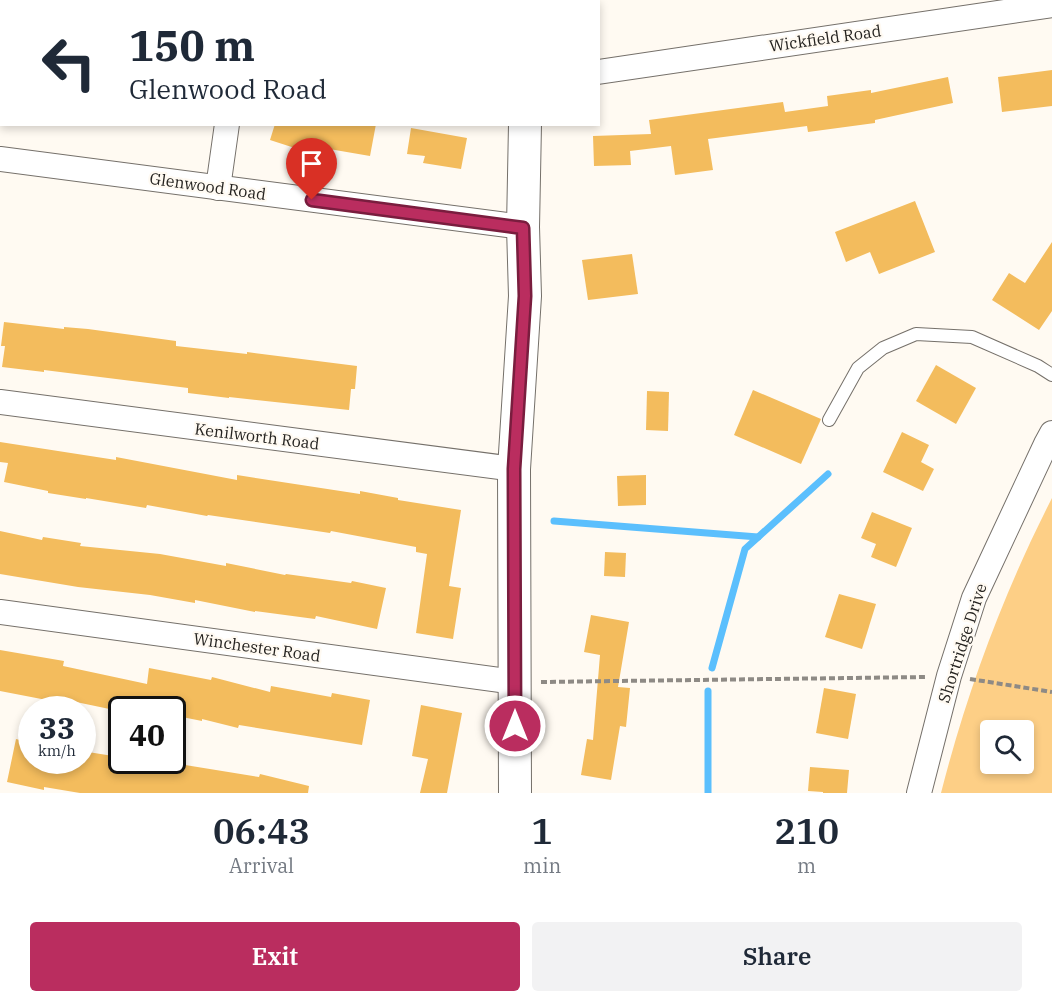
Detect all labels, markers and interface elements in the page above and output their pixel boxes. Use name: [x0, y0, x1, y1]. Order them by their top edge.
text: 150 m: [129, 18, 255, 73]
street label: Wickfield Road: [768, 20, 883, 56]
icon: left: [30, 24, 108, 102]
text: Glenwood Road: [129, 71, 327, 106]
pin: [286, 138, 337, 200]
icon: arrive: [295, 147, 328, 180]
street label: Glenwood Road: [149, 168, 268, 204]
street label: Kenilworth Road: [193, 418, 321, 454]
street label: Shortridge Drive: [933, 581, 991, 705]
street label: Winchester Road: [192, 628, 322, 666]
position arrow: [483, 694, 547, 758]
speed limit sign: 40: [108, 696, 186, 774]
text: 33: [39, 708, 75, 747]
map controls: [980, 720, 1034, 774]
button: search: [980, 720, 1034, 774]
text: km/h: [38, 741, 76, 760]
text: 06:43: [213, 807, 310, 854]
text: 1: [531, 807, 553, 854]
text: 210: [774, 807, 839, 854]
text: Arrival: [229, 852, 294, 879]
text: min: [523, 852, 561, 879]
text: m: [797, 852, 816, 879]
button: Exit: [30, 922, 520, 991]
button: Share: [532, 922, 1022, 991]

